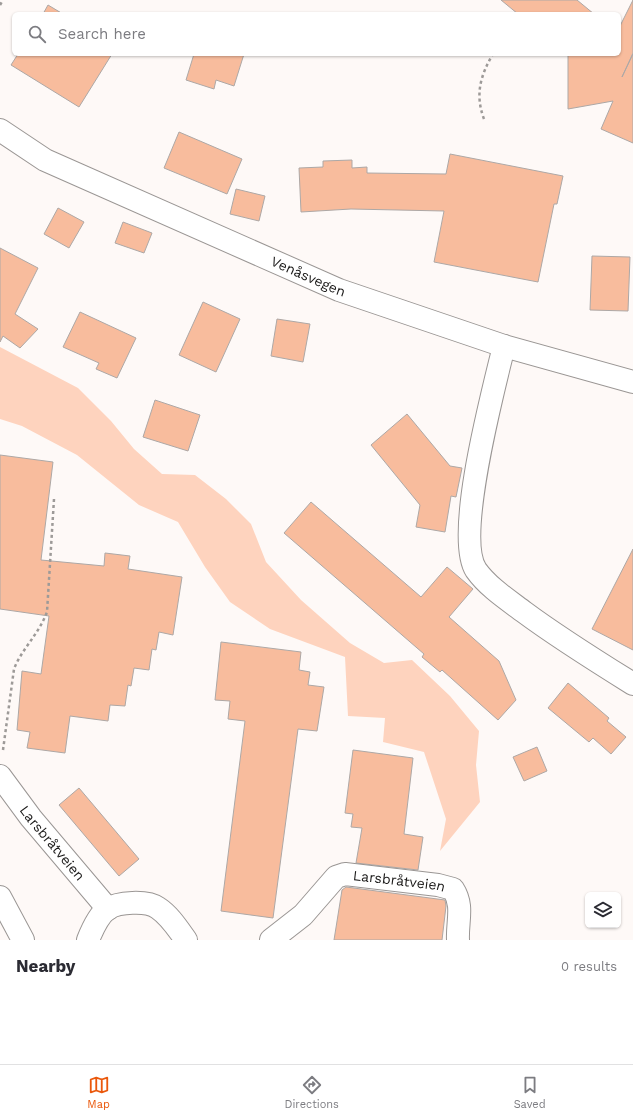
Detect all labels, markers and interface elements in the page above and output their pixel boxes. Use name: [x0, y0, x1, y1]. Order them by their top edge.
search box: [12, 12, 621, 56]
icon: search: [26, 23, 48, 45]
text: Search here: [58, 25, 146, 43]
street label: Venåsvegen: [269, 253, 348, 300]
street label: Larsbråtveien: [16, 802, 88, 884]
street label: Larsbråtveien: [352, 867, 447, 895]
map controls: [585, 892, 621, 928]
button: layers: [585, 892, 621, 928]
text: Nearby: [16, 956, 75, 976]
text: 0 results: [561, 959, 617, 974]
tab: Map: [87, 1074, 110, 1111]
tab: Directions: [285, 1074, 339, 1111]
tab: Saved: [514, 1074, 546, 1111]

